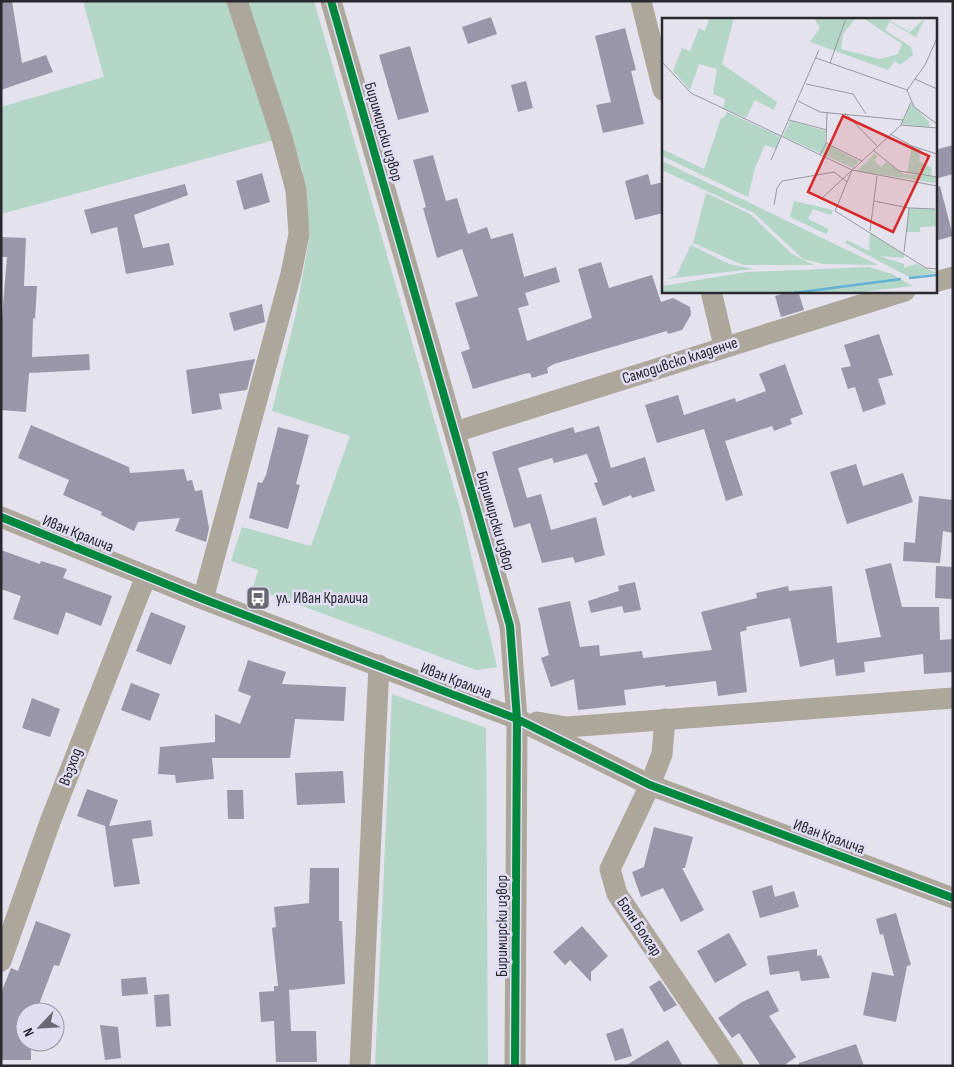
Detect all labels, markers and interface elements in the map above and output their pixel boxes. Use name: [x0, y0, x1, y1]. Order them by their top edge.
inset map: [662, 18, 936, 292]
street label: Биримирски извор: [360, 80, 406, 184]
street label: Самодивско кладенче: [620, 333, 740, 389]
street label: Биримирски извор: [472, 469, 518, 573]
street label: Иван Кралича: [40, 511, 116, 557]
bus stop icon: ул. Иван Кралича: [245, 585, 271, 611]
place label: ул. Иван Кралича: [276, 589, 368, 608]
street label: Иван Кралича: [418, 659, 494, 703]
street label: Възход: [55, 746, 87, 788]
street label: Иван Кралича: [791, 815, 867, 859]
street label: Биримирски извор: [493, 875, 512, 977]
street label: Боян Болгар: [612, 894, 666, 960]
north arrow: [15, 1002, 65, 1052]
text: N: [19, 1025, 38, 1039]

